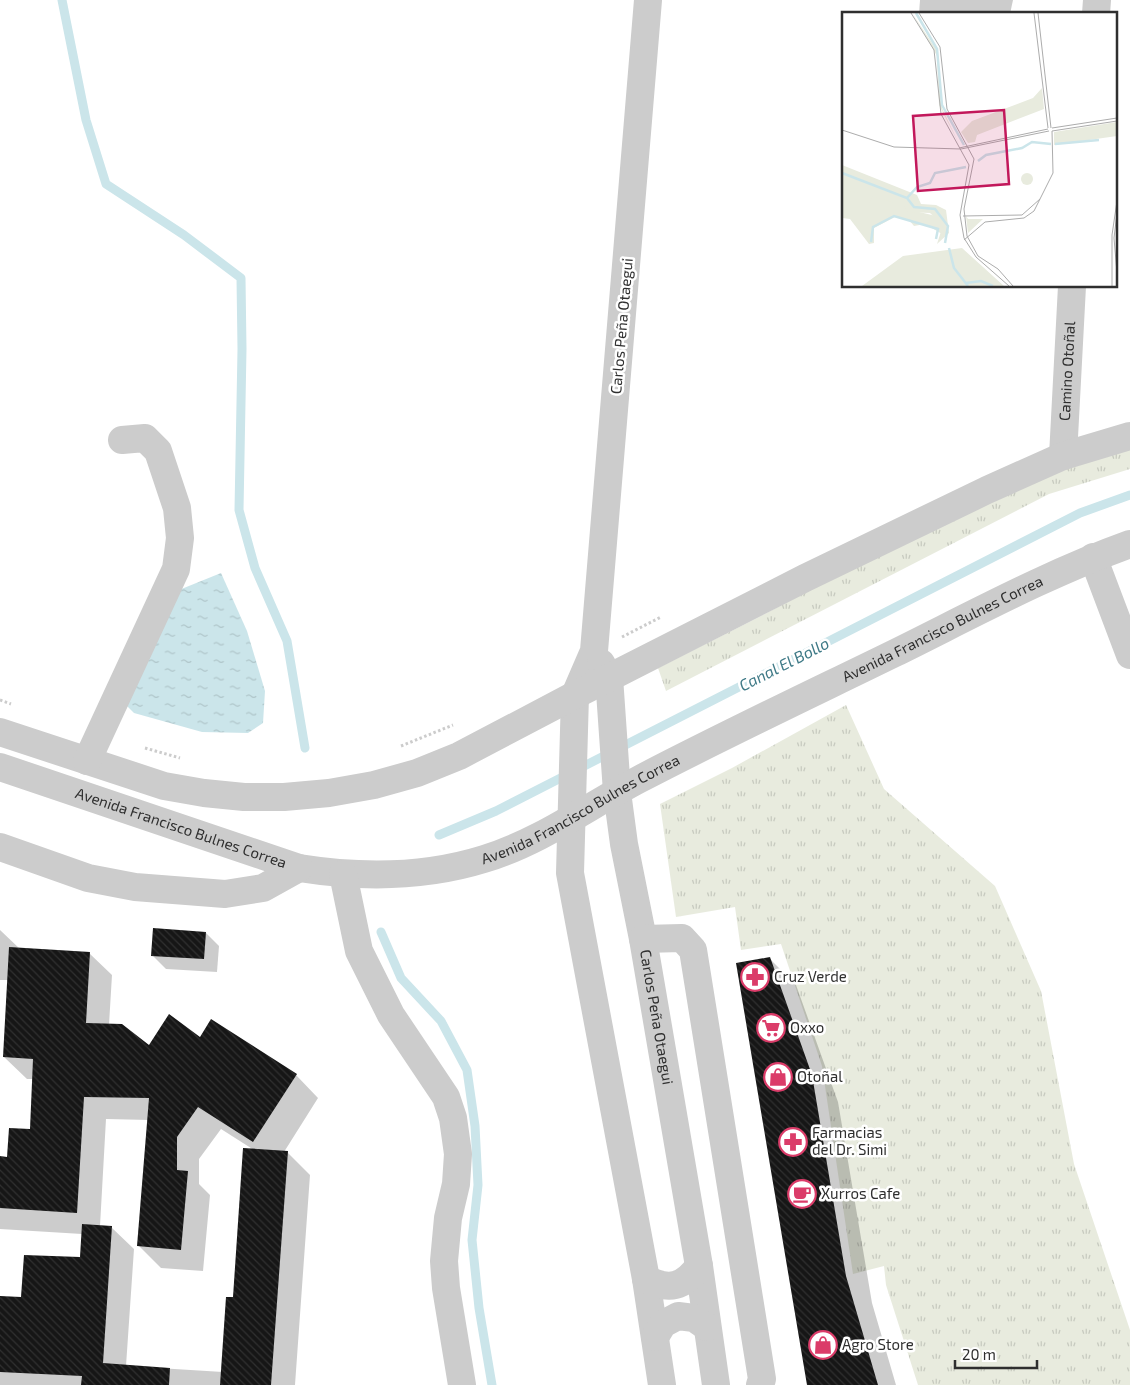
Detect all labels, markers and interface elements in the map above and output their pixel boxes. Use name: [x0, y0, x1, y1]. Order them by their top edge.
inset map: [842, 12, 1118, 288]
street label: Carlos Peña Otaegui: [606, 257, 636, 395]
street label: Camino Otoñal: [1055, 320, 1078, 421]
street label: Avenida Francisco Bulnes Correa: [839, 571, 1046, 685]
water label: Canal El Bollo: [736, 633, 832, 694]
street label: Avenida Francisco Bulnes Correa: [479, 750, 682, 867]
street label: Avenida Francisco Bulnes Correa: [73, 783, 289, 871]
street label: Carlos Peña Otaegui: [637, 948, 678, 1086]
pharmacy icon: Cruz Verde: [740, 962, 770, 992]
place label: Cruz Verde: [774, 967, 847, 985]
supermarket icon: Oxxo: [756, 1013, 786, 1043]
place label: Oxxo: [790, 1018, 824, 1036]
shop icon: Otoñal: [763, 1062, 793, 1092]
place label: Otoñal: [797, 1067, 843, 1085]
place label: Farmacias del Dr. Simi: [812, 1123, 887, 1158]
pharmacy icon: Farmacias del Dr. Simi: [778, 1127, 808, 1157]
cafe icon: Xurros Cafe: [787, 1179, 817, 1209]
place label: Xurros Cafe: [821, 1184, 900, 1202]
shop icon: Agro Store: [808, 1330, 838, 1360]
place label: Agro Store: [842, 1335, 914, 1353]
scale bar: [955, 1338, 1038, 1370]
text: 20 m: [962, 1345, 996, 1363]

